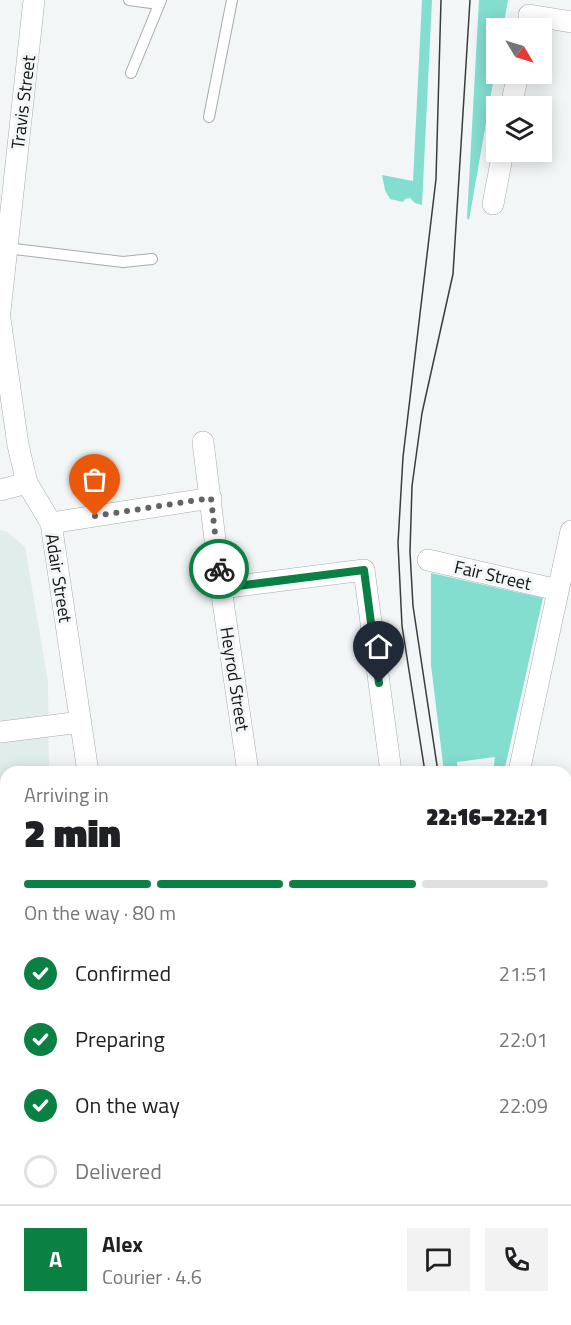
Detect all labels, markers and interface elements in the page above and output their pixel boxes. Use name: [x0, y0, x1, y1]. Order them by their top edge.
north arrow: [486, 18, 552, 84]
map controls: [486, 18, 552, 162]
street label: Travis Street: [4, 53, 42, 151]
button: layers: [486, 96, 552, 162]
pin: [69, 454, 120, 516]
icon: bag: [78, 463, 111, 496]
street label: Adair Street: [39, 532, 79, 625]
courier: [189, 539, 249, 599]
icon: bike: [203, 553, 236, 586]
street label: Fair Street: [452, 553, 535, 597]
pin: [353, 621, 404, 683]
street label: Heyrod Street: [213, 625, 257, 734]
icon: home: [362, 630, 395, 663]
text: Arriving in: [24, 779, 109, 810]
text: 22:16–22:21: [426, 800, 548, 834]
text: 2 min: [24, 803, 121, 862]
text: On the way · 80 m: [24, 897, 176, 928]
text: Confirmed: [75, 956, 171, 990]
icon: check: [24, 957, 57, 990]
text: 21:51: [499, 958, 548, 989]
text: Preparing: [75, 1022, 165, 1056]
icon: check: [24, 1023, 57, 1056]
text: 22:01: [499, 1024, 548, 1055]
text: On the way: [75, 1088, 180, 1122]
icon: check: [24, 1089, 57, 1122]
text: 22:09: [499, 1090, 548, 1121]
text: Delivered: [75, 1154, 162, 1188]
text: Alex: [102, 1227, 143, 1261]
button: chat: [407, 1228, 470, 1291]
button: phone: [485, 1228, 548, 1291]
text: A: [49, 1242, 62, 1276]
text: Courier · 4.6: [102, 1261, 202, 1292]

